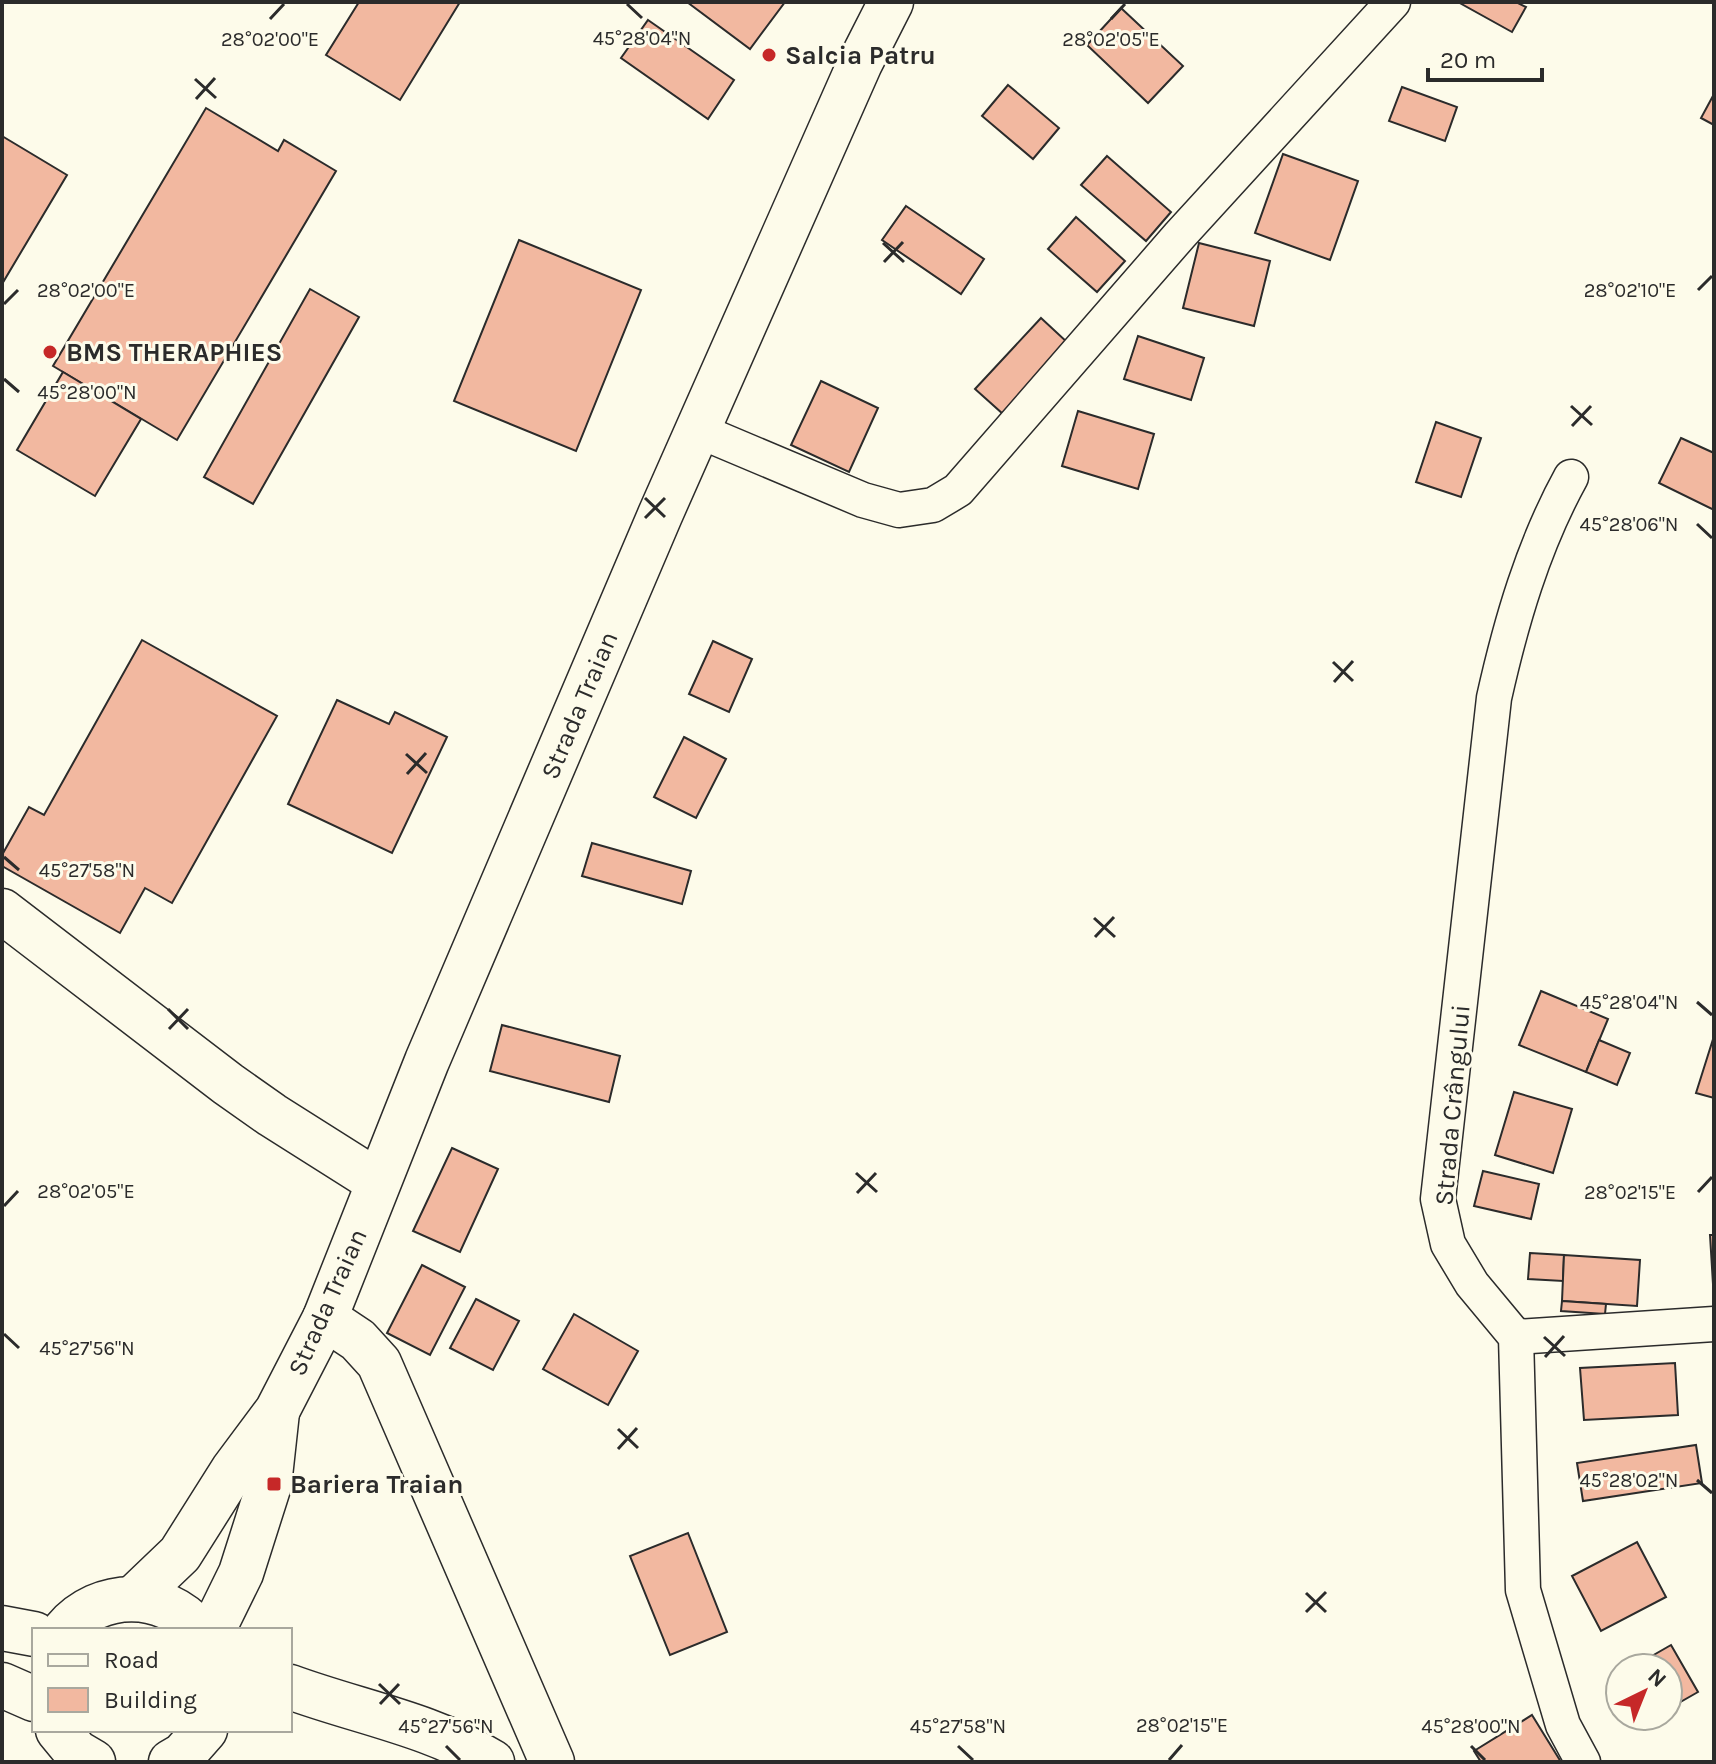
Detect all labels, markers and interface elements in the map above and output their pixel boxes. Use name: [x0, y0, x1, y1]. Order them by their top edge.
text: 45°28'04"N: [593, 27, 691, 50]
text: 28°02'00"E: [221, 28, 319, 51]
text: 28°02'05"E: [1062, 28, 1160, 51]
scale bar: [1428, 32, 1542, 82]
place label: Salcia Patru: [785, 40, 936, 71]
marker: Salcia Patru: [760, 46, 778, 64]
text: 20 m: [1440, 46, 1496, 74]
text: 28°02'00"E: [37, 279, 135, 302]
text: 28°02'10"E: [1584, 279, 1676, 302]
place label: BMS THERAPHIES: [66, 337, 282, 368]
marker: BMS THERAPHIES: [41, 343, 59, 361]
text: 45°28'00"N: [37, 381, 137, 404]
text: 45°28'06"N: [1580, 513, 1678, 536]
street label: Strada Traian: [534, 627, 625, 784]
text: 45°27'58"N: [39, 859, 135, 882]
text: 45°28'04"N: [1580, 991, 1678, 1014]
street label: Strada Crângului: [1428, 1003, 1477, 1207]
text: 28°02'05"E: [37, 1180, 135, 1203]
text: 28°02'15"E: [1584, 1181, 1676, 1204]
street label: Strada Traian: [281, 1224, 374, 1381]
text: 45°27'56"N: [39, 1337, 135, 1360]
place label: Bariera Traian: [290, 1469, 464, 1500]
text: 45°28'02"N: [1579, 1469, 1679, 1492]
marker: Bariera Traian: [265, 1475, 283, 1493]
legend: [32, 1628, 292, 1732]
text: Road: [104, 1646, 159, 1674]
north arrow: [1604, 1652, 1684, 1732]
text: N: [1642, 1663, 1672, 1693]
text: Building: [104, 1686, 197, 1714]
text: 28°02'15"E: [1136, 1714, 1228, 1737]
text: 45°27'56"N: [398, 1715, 494, 1738]
text: 45°27'58"N: [910, 1715, 1006, 1738]
text: 45°28'00"N: [1421, 1715, 1521, 1738]

